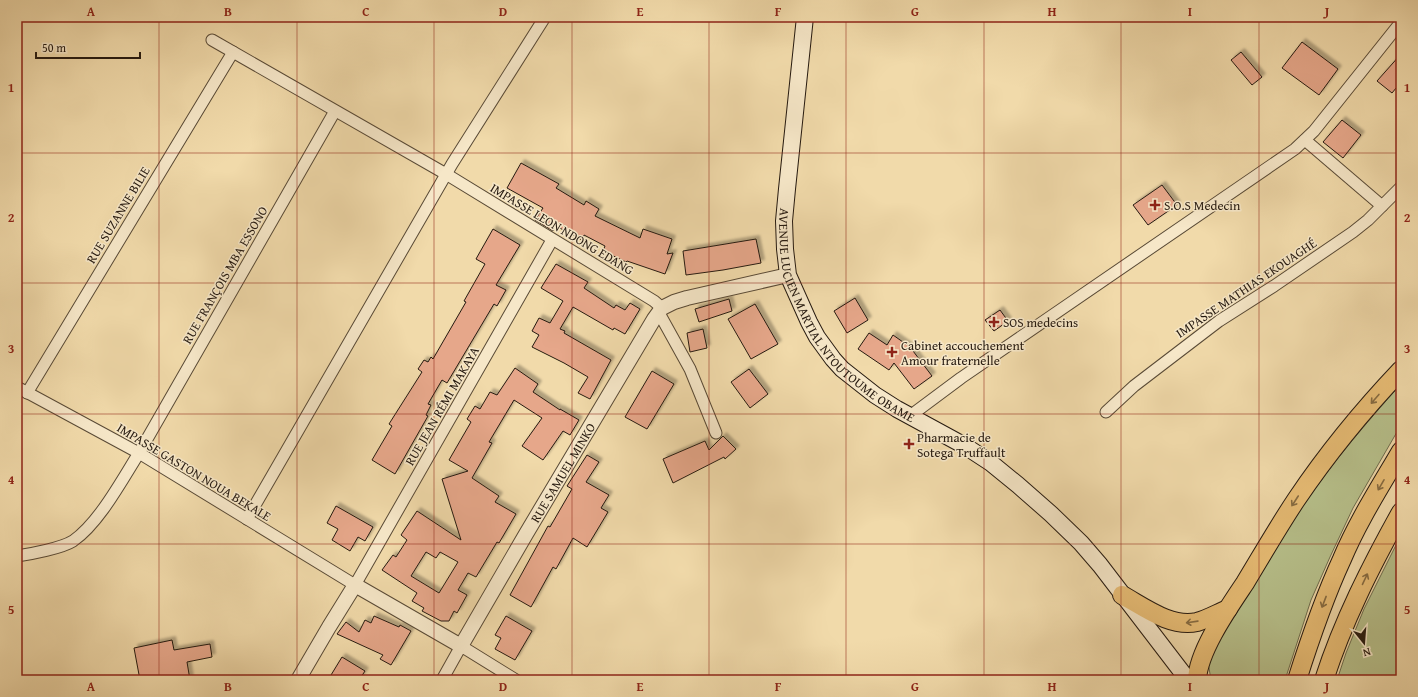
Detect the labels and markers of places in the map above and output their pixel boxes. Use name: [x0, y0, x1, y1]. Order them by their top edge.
place label: S.O.S Medecin: [1164, 196, 1241, 215]
marker: S.O.S Medecin: [1149, 199, 1161, 211]
place label: SOS medecins: [1003, 313, 1078, 332]
marker: SOS medecins: [988, 316, 1000, 328]
place label: Cabinet accouchement Amour fraternelle: [901, 336, 1025, 370]
marker: Cabinet accouchement Amour fraternelle: [886, 346, 898, 358]
place label: Pharmacie de Sotega Truffault: [917, 428, 1006, 462]
marker: Pharmacie de Sotega Truffault: [904, 439, 914, 449]

